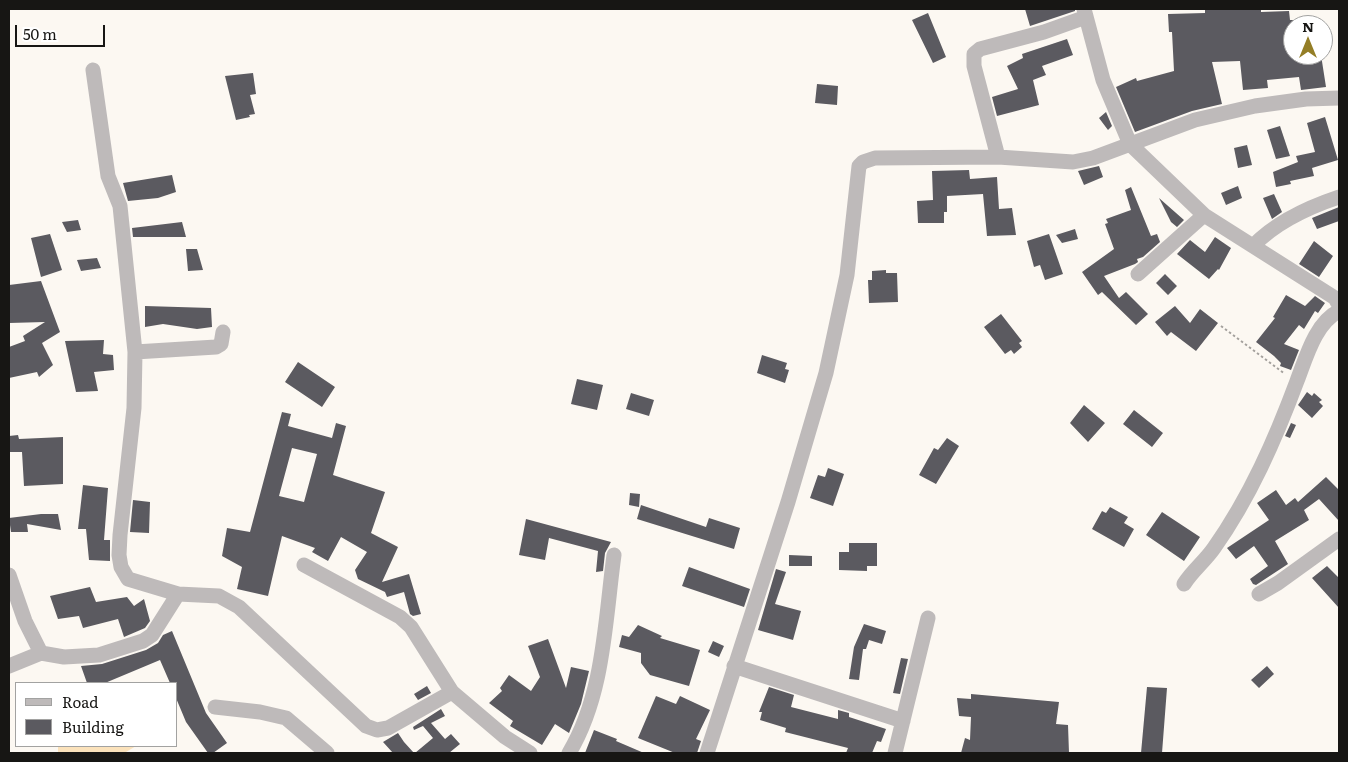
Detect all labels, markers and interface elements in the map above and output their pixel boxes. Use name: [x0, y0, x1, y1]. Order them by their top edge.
scale bar: [18, 15, 108, 47]
north arrow: [1283, 15, 1333, 65]
text: N: [1302, 16, 1314, 36]
text: 50 m: [23, 22, 57, 45]
legend: [15, 682, 178, 747]
text: Road: [62, 690, 98, 713]
text: Building: [62, 715, 124, 738]

